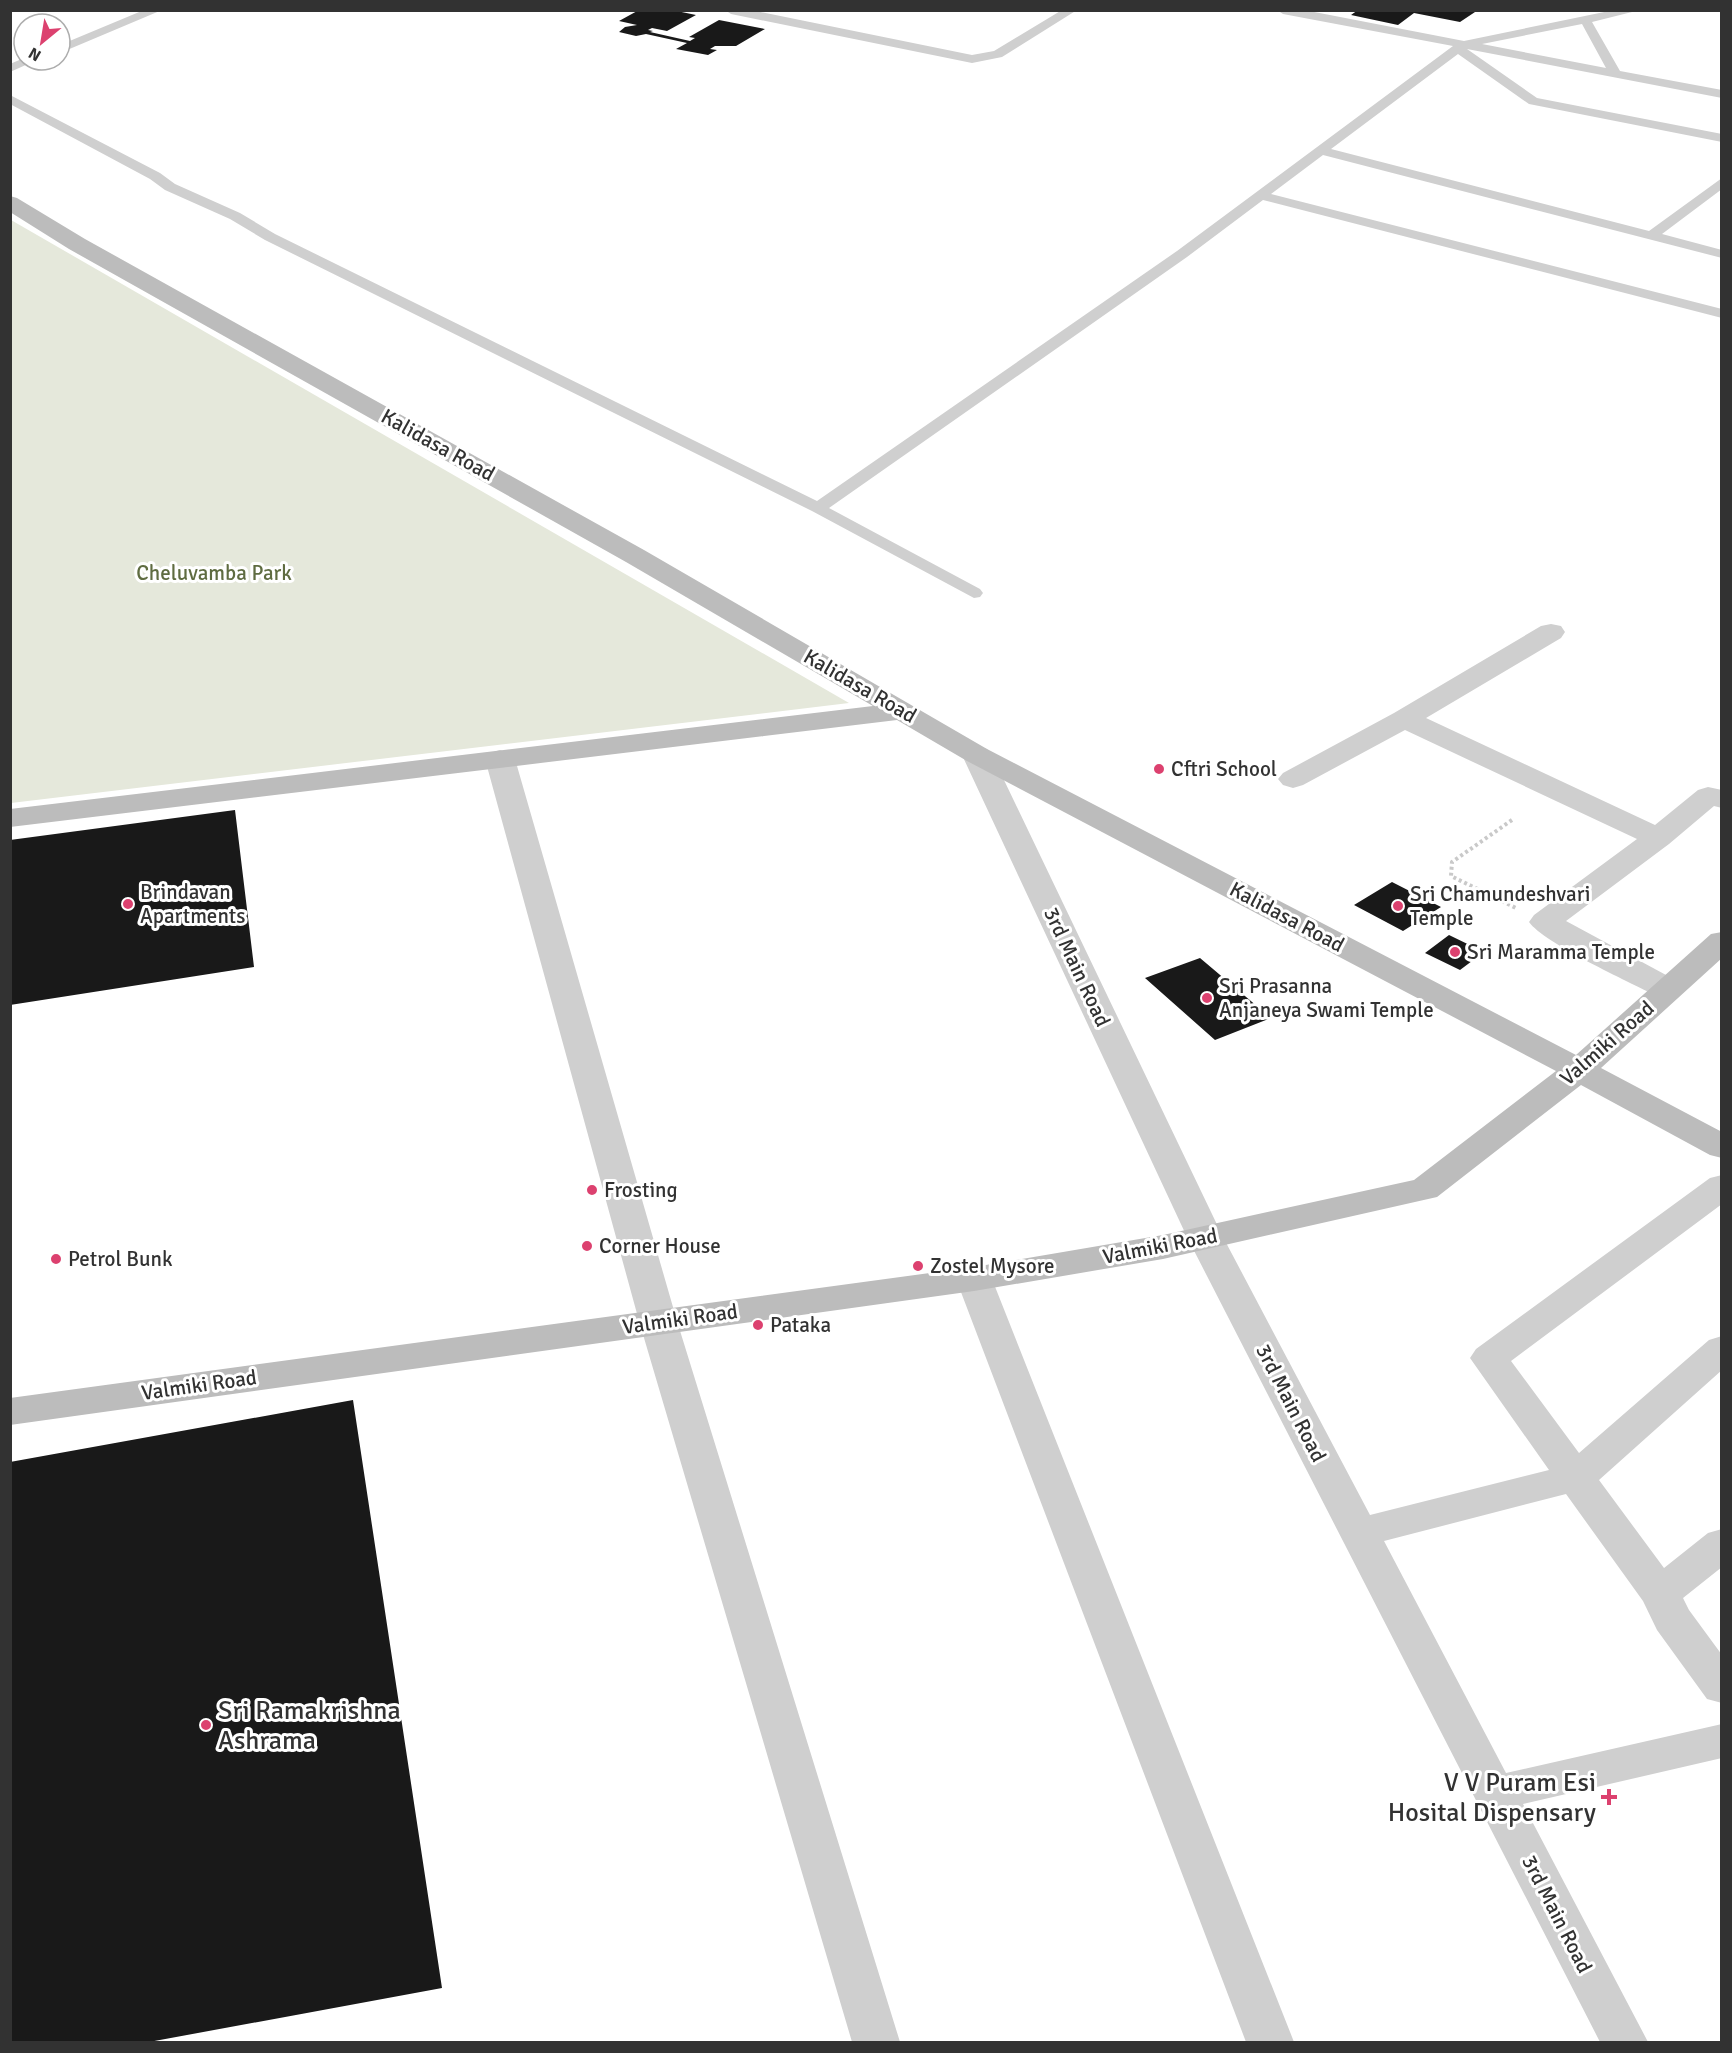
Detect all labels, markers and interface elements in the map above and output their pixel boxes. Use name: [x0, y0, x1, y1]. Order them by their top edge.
north arrow: [12, 12, 72, 72]
text: N: [25, 43, 45, 66]
street label: Kalidasa Road: [377, 403, 499, 487]
park label: Cheluvamba Park: [136, 560, 292, 586]
street label: Kalidasa Road: [799, 643, 921, 729]
place label: Cftri School: [1171, 756, 1277, 782]
marker: Cftri School: [1152, 762, 1166, 776]
street label: Kalidasa Road: [1225, 876, 1349, 958]
place label: Brindavan Apartments: [140, 879, 245, 929]
place label: Sri Chamundeshvari Temple: [1410, 881, 1590, 931]
marker: Brindavan Apartments: [121, 897, 135, 911]
marker: Sri Chamundeshvari Temple: [1391, 899, 1405, 913]
street label: 3rd Main Road: [1038, 903, 1116, 1031]
place label: Sri Maramma Temple: [1467, 939, 1655, 965]
marker: Sri Maramma Temple: [1448, 945, 1462, 959]
place label: Sri Prasanna Anjaneya Swami Temple: [1219, 973, 1434, 1023]
marker: Sri Prasanna Anjaneya Swami Temple: [1200, 991, 1214, 1005]
street label: Valmiki Road: [1555, 995, 1659, 1091]
place label: Frosting: [604, 1177, 678, 1203]
marker: Frosting: [585, 1183, 599, 1197]
street label: Valmiki Road: [1101, 1222, 1219, 1270]
place label: Corner House: [599, 1233, 721, 1259]
marker: Corner House: [580, 1239, 594, 1253]
place label: Petrol Bunk: [68, 1246, 173, 1272]
marker: Petrol Bunk: [49, 1252, 63, 1266]
place label: Zostel Mysore: [930, 1253, 1055, 1279]
marker: Zostel Mysore: [911, 1259, 925, 1273]
street label: Valmiki Road: [621, 1298, 739, 1340]
place label: Pataka: [770, 1312, 831, 1338]
marker: Pataka: [751, 1318, 765, 1332]
street label: 3rd Main Road: [1250, 1340, 1332, 1466]
street label: Valmiki Road: [140, 1364, 258, 1406]
place label: Sri Ramakrishna Ashrama: [218, 1695, 401, 1757]
marker: Sri Ramakrishna Ashrama: [199, 1718, 213, 1732]
place label: V V Puram Esi Hosital Dispensary: [1388, 1767, 1596, 1829]
marker: V V Puram Esi Hosital Dispensary: [1600, 1788, 1618, 1806]
street label: 3rd Main Road: [1516, 1851, 1598, 1977]

